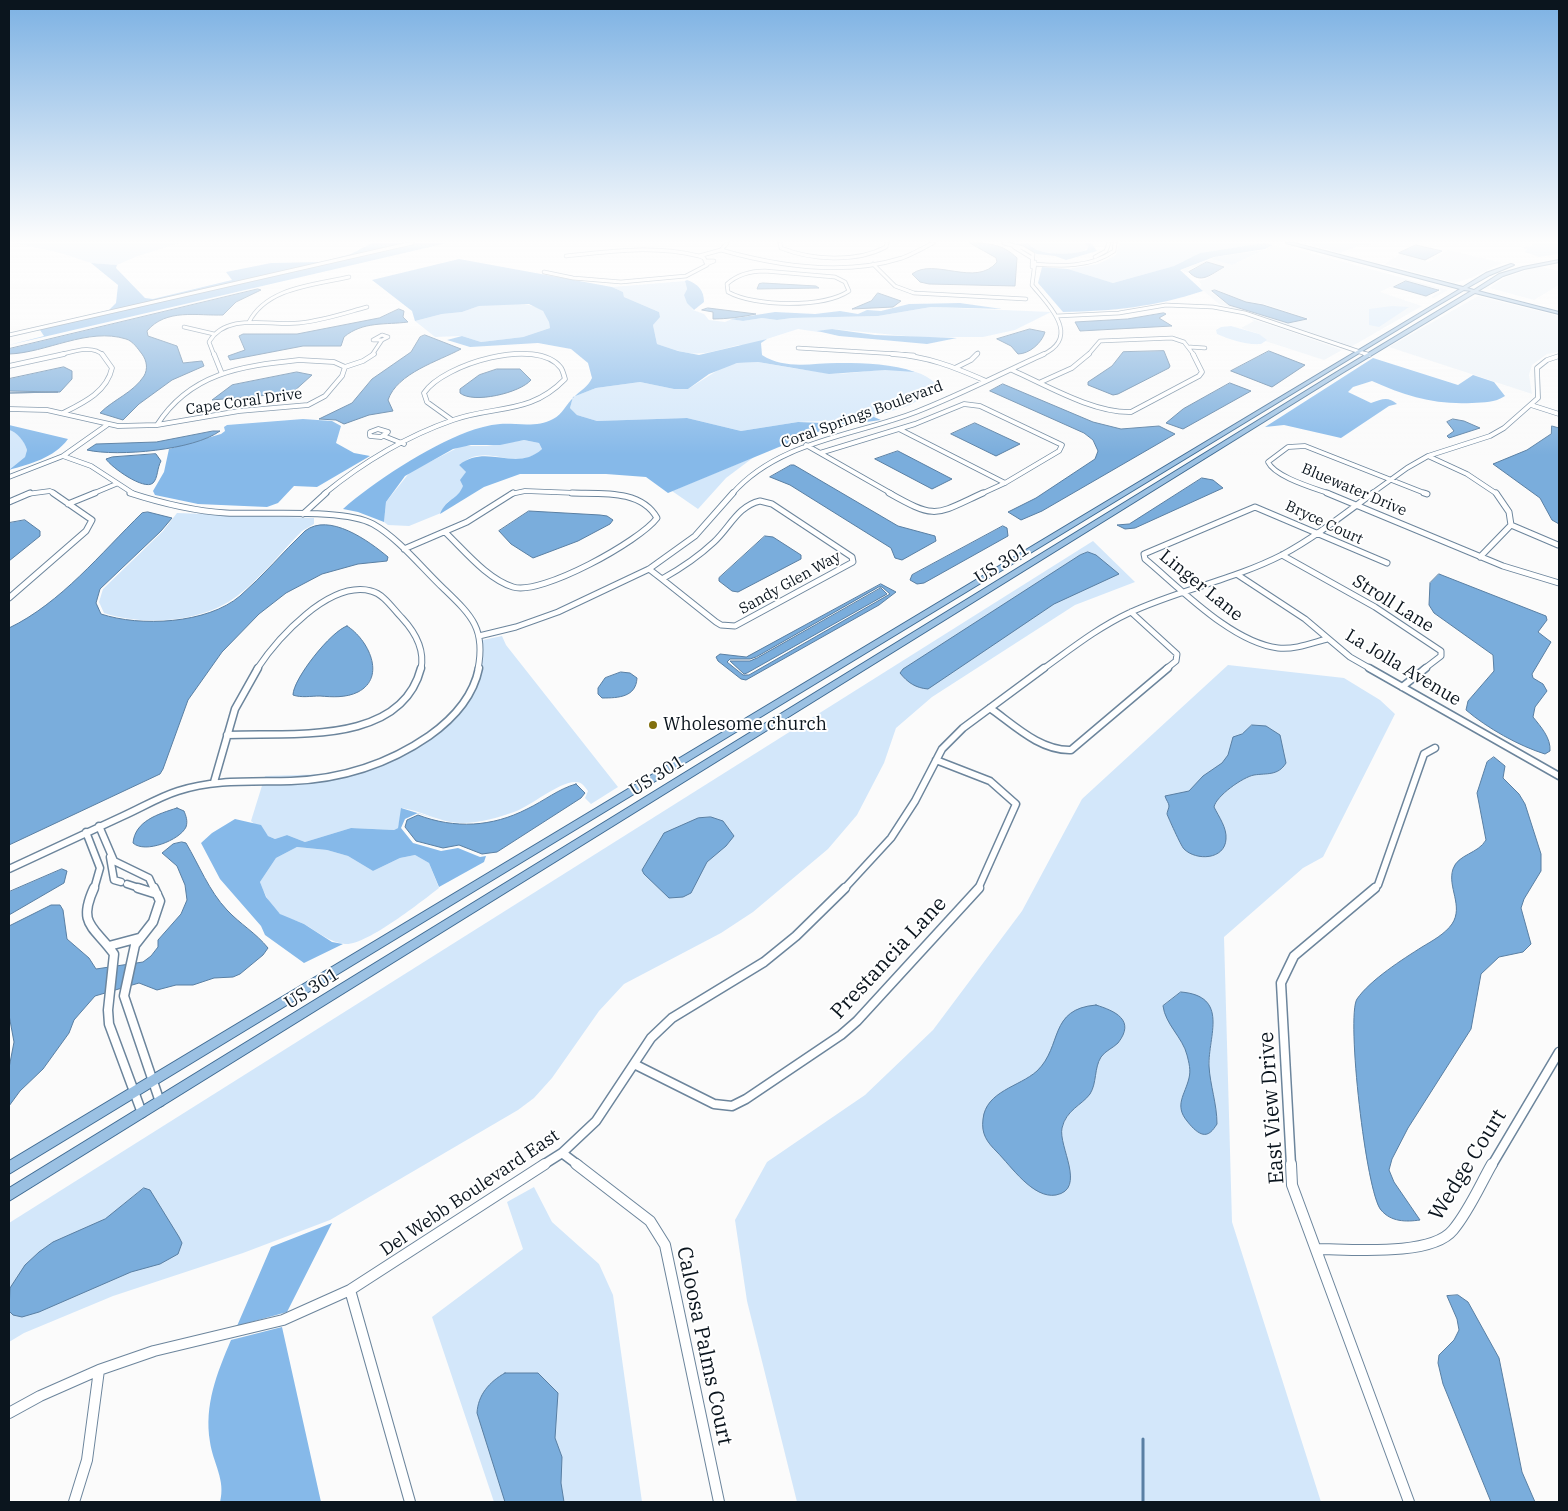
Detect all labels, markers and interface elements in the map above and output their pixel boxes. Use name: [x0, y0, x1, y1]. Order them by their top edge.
street label: Coral Springs Boulevard: [779, 377, 945, 453]
street label: Cape Coral Drive: [185, 385, 303, 419]
street label: Bluewater Drive: [1299, 460, 1409, 520]
street label: Bryce Court: [1282, 497, 1366, 549]
street label: US 301: [971, 539, 1033, 589]
street label: Linger Lane: [1155, 546, 1247, 626]
street label: Sandy Glen Way: [736, 548, 844, 618]
street label: Stroll Lane: [1348, 571, 1438, 637]
street label: La Jolla Avenue: [1341, 625, 1465, 711]
place label: Wholesome church: [663, 714, 827, 736]
marker: Wholesome church: [647, 719, 659, 731]
street label: US 301: [626, 751, 688, 801]
street label: Prestancia Lane: [826, 892, 952, 1024]
street label: US 301: [281, 964, 343, 1014]
street label: East View Drive: [1254, 1031, 1290, 1185]
street label: Wedge Court: [1424, 1105, 1512, 1225]
street label: Del Webb Boulevard East: [377, 1125, 563, 1261]
street label: Caloosa Palms Court: [671, 1244, 737, 1448]

